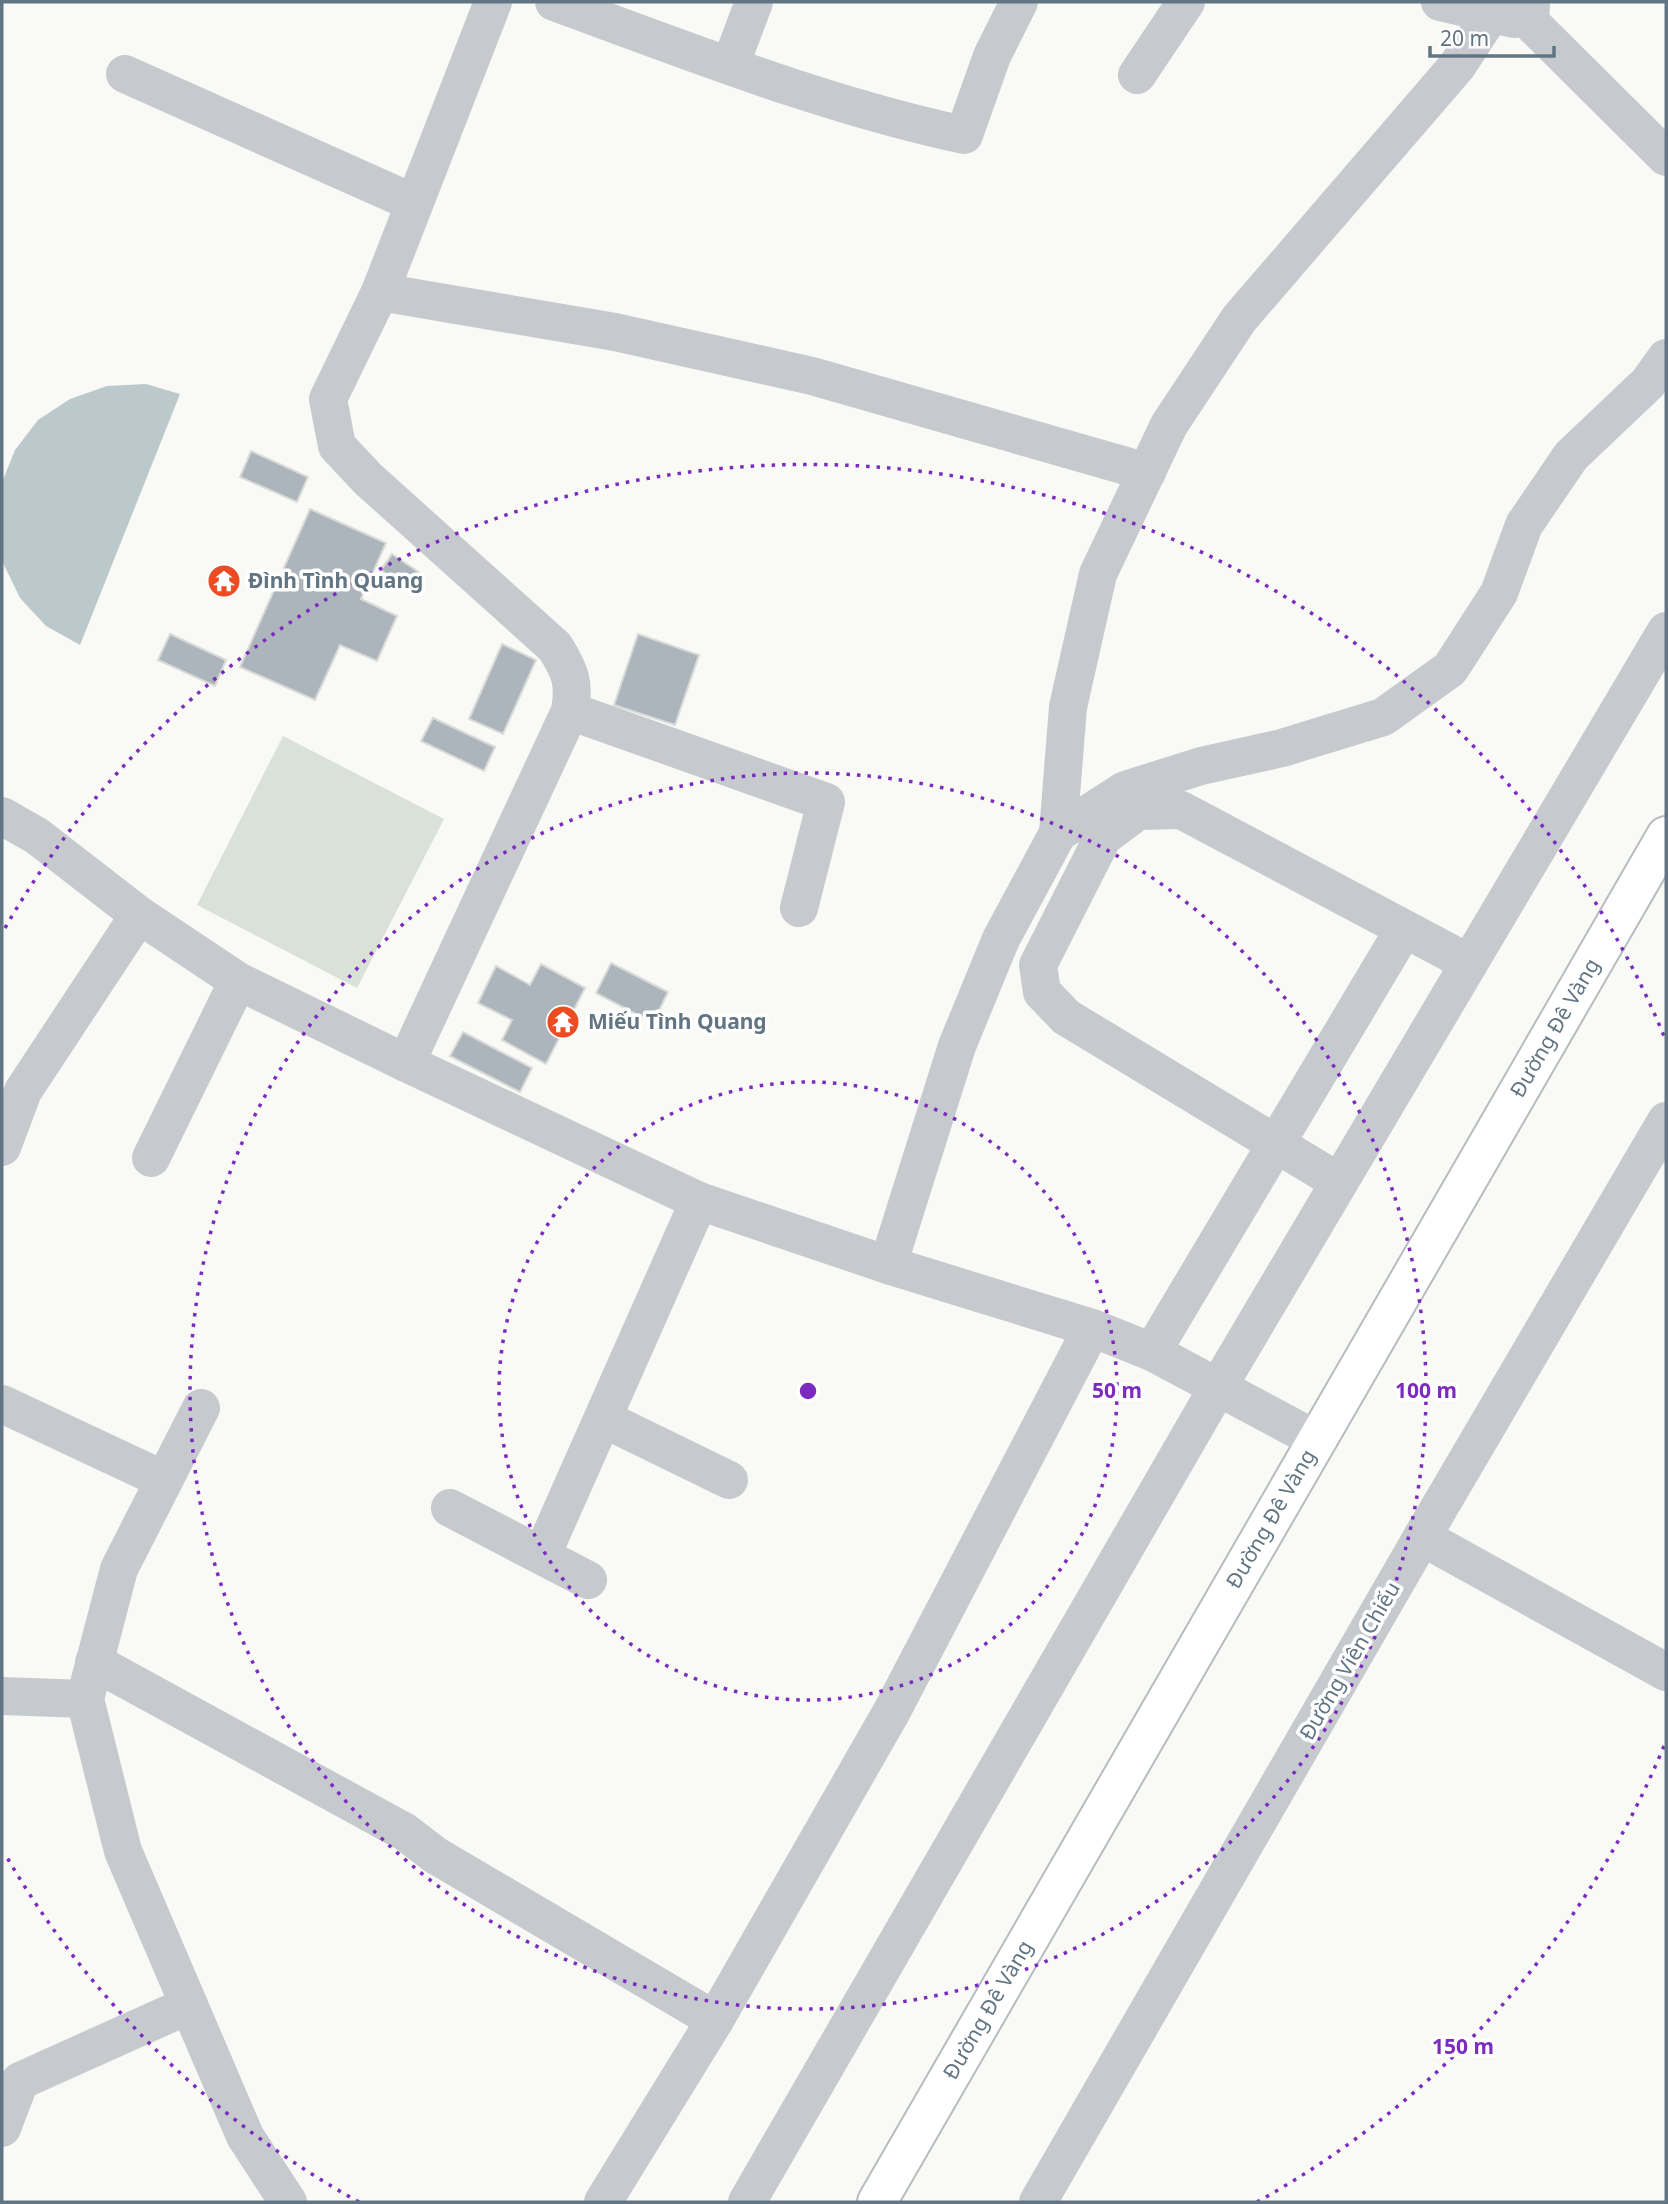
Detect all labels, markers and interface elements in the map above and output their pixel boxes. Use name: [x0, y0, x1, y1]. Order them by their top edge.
scale bar: [1430, 14, 1554, 58]
text: 20 m: [1440, 24, 1489, 52]
temple icon: Đình Tình Quang: [205, 562, 243, 600]
place label: Đình Tình Quang: [248, 566, 423, 594]
street label: Đường Đê Vàng: [1503, 953, 1605, 1102]
temple icon: Miếu Tình Quang: [544, 1003, 582, 1041]
place label: Miếu Tình Quang: [588, 1007, 767, 1035]
text: 50 m: [1092, 1376, 1142, 1404]
text: 100 m: [1395, 1376, 1457, 1404]
centre of rings: [796, 1379, 820, 1403]
street label: Đường Đê Vàng: [1219, 1444, 1321, 1593]
street label: Đường Viên Chiếu: [1292, 1576, 1406, 1745]
street label: Đường Đê Vàng: [936, 1935, 1038, 2084]
text: 150 m: [1432, 2032, 1494, 2060]

